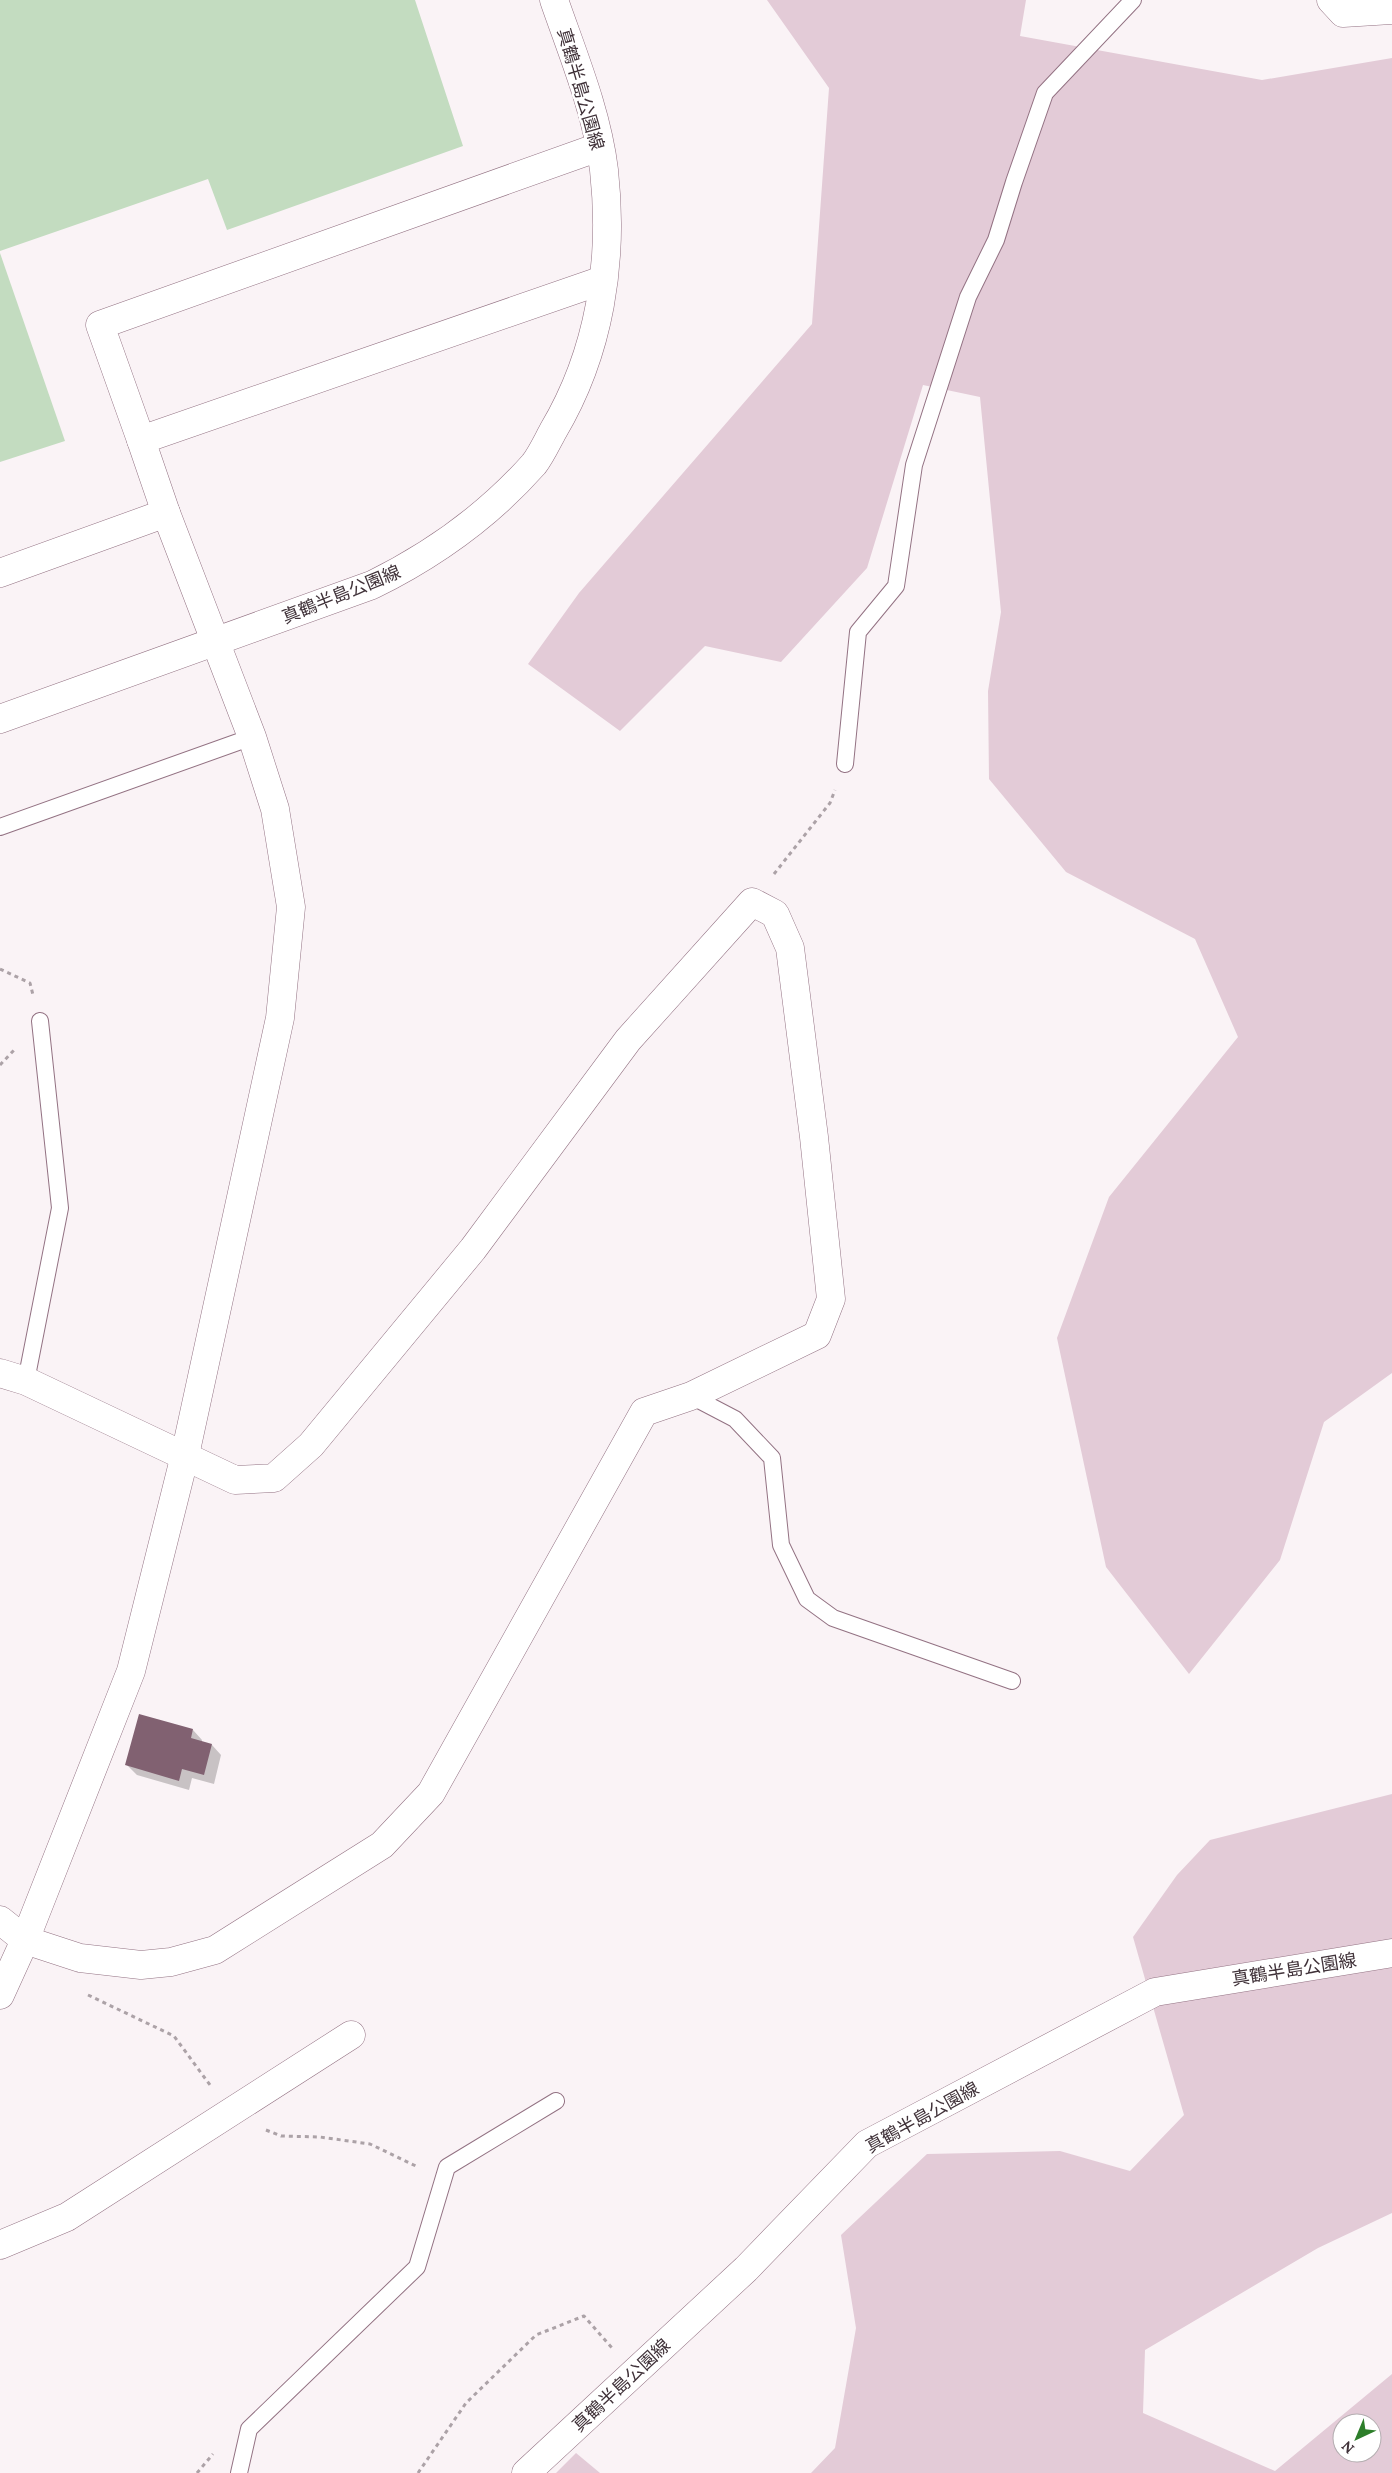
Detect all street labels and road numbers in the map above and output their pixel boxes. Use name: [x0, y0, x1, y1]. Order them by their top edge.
street label: 真鶴半島公園線: [553, 25, 609, 153]
street label: 真鶴半島公園線: [278, 560, 404, 628]
street label: 真鶴半島公園線: [1230, 1948, 1358, 1990]
street label: 真鶴半島公園線: [861, 2076, 983, 2158]
street label: 真鶴半島公園線: [567, 2334, 675, 2436]

